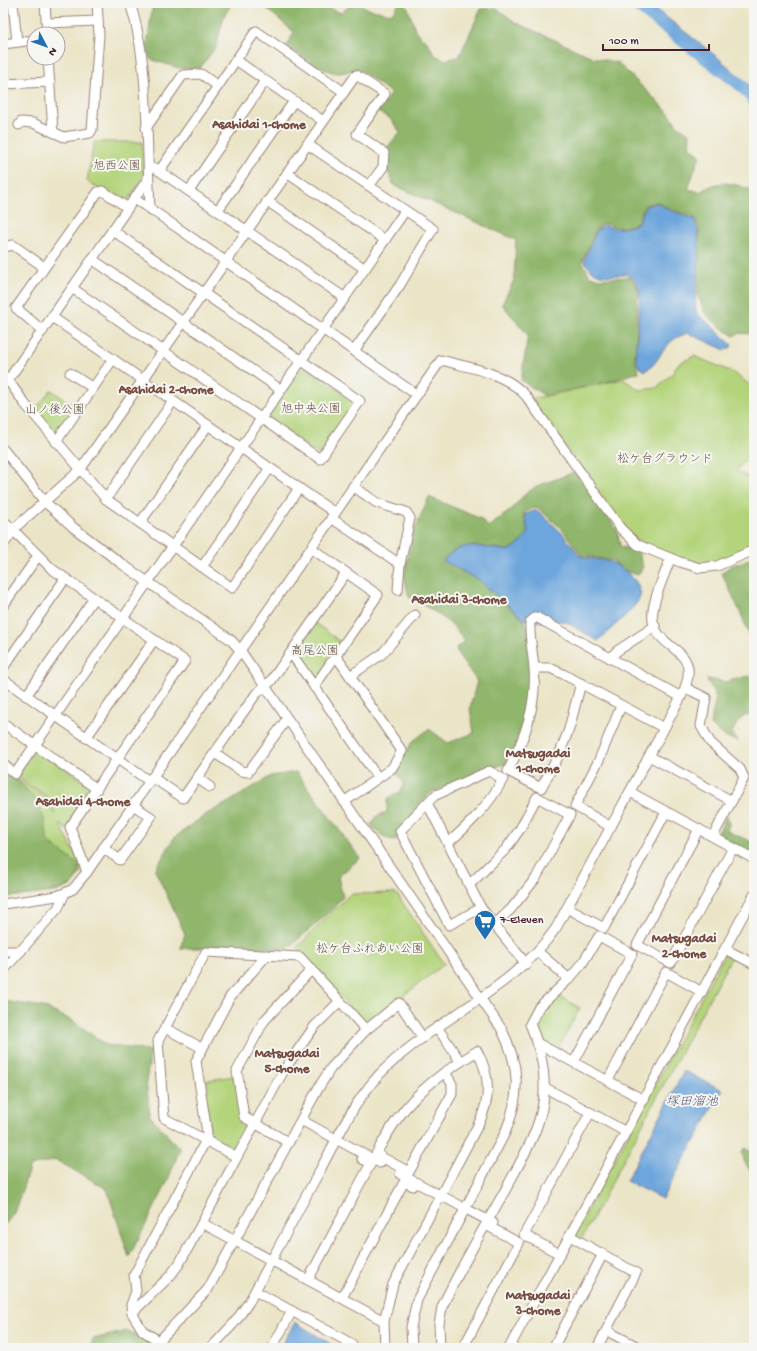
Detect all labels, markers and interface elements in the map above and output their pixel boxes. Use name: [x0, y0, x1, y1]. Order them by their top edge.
north arrow: [26, 26, 66, 66]
scale bar: [603, 26, 709, 52]
text: 100 m: [608, 35, 639, 49]
text: N: [45, 45, 59, 58]
district label: Asahidai 1-chome: [211, 118, 307, 133]
park label: 旭西公園: [93, 159, 141, 174]
district label: Asahidai 2-chome: [118, 383, 215, 398]
park label: 旭中央公園: [281, 402, 341, 417]
park label: 山ノ後公園: [25, 403, 85, 418]
park label: 松ケ台グラウンド: [617, 452, 713, 467]
district label: Asahidai 3-chome: [410, 593, 508, 608]
park label: 高尾公園: [291, 644, 339, 659]
district label: Matsugadai 1-chome: [506, 747, 571, 777]
district label: Asahidai 4-chome: [35, 795, 132, 810]
supermarket icon: 7-Eleven: [472, 908, 498, 941]
place label: 7-Eleven: [499, 914, 544, 928]
district label: Matsugadai 2-chome: [652, 932, 717, 962]
park label: 松ケ台ふれあい公園: [316, 942, 424, 957]
district label: Matsugadai 5-chome: [255, 1047, 320, 1077]
water label: 塚田溜池: [666, 1094, 719, 1110]
district label: Matsugadai 3-chome: [506, 1289, 571, 1319]

